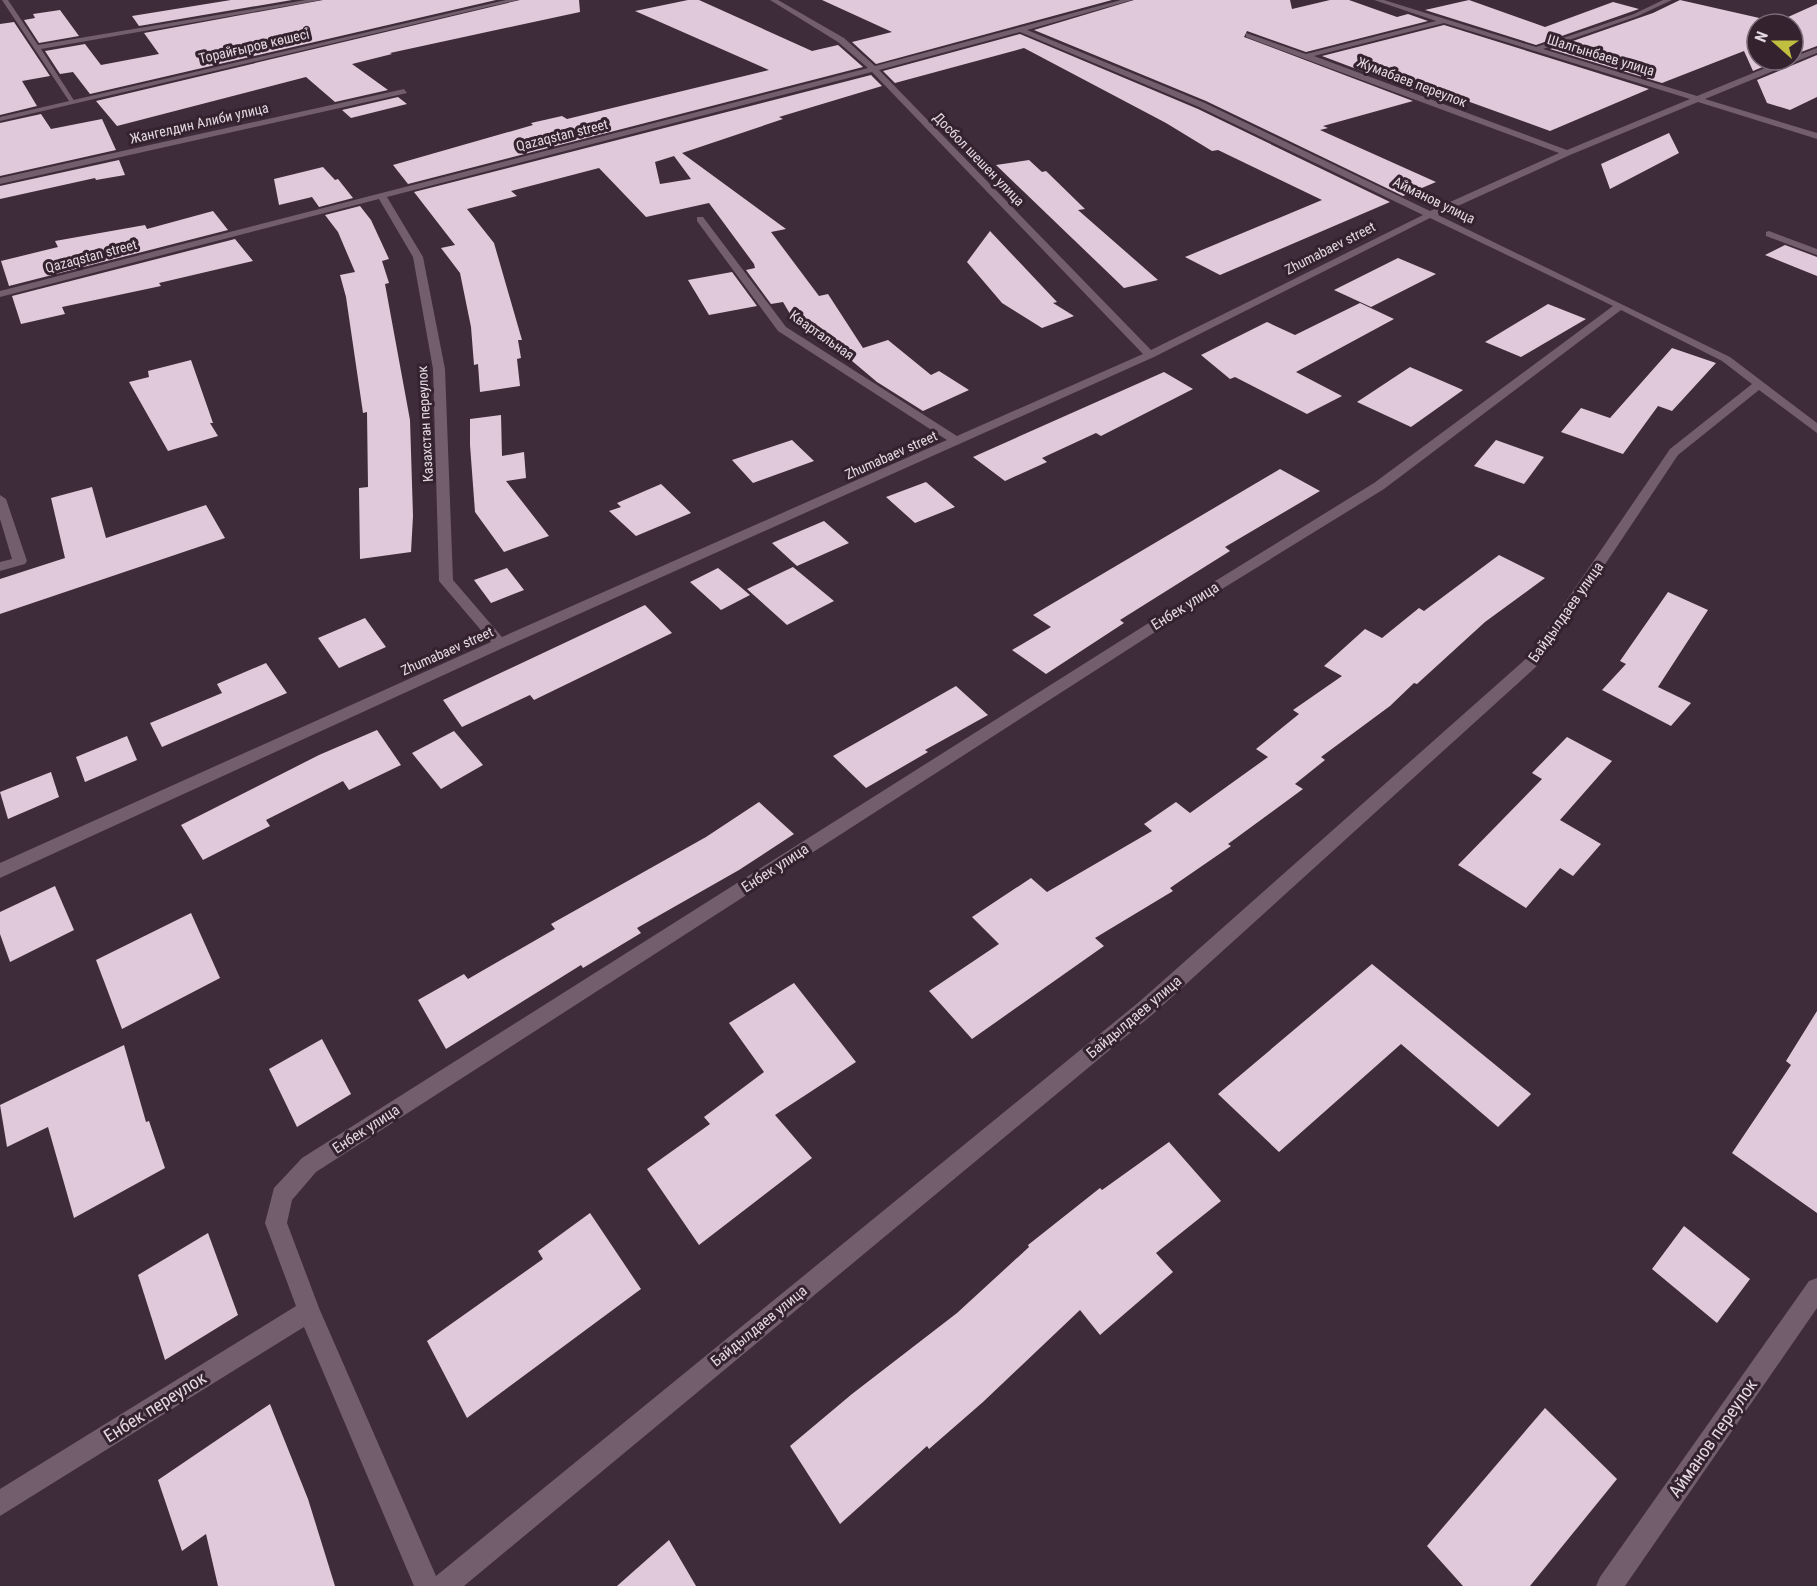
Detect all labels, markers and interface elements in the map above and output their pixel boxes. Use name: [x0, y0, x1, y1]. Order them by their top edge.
north arrow: [1745, 12, 1805, 72]
street label: Торайғыров көшесі: [197, 25, 311, 67]
text: N: [1751, 29, 1772, 45]
street label: Шалгынбаев улица: [1545, 31, 1657, 79]
street label: Жумабаев переулок: [1355, 54, 1469, 110]
street label: Жангелдин Алиби улица: [128, 99, 270, 147]
street label: Досбол шешен улица: [930, 109, 1028, 209]
street label: Qazaqstan street: [514, 116, 610, 154]
street label: Айманов улица: [1390, 173, 1478, 227]
street label: Zhumabaev street: [1282, 218, 1378, 278]
street label: Qazaqstan street: [43, 236, 139, 276]
street label: Квартальная: [787, 307, 857, 363]
street label: Казахстан переулок: [414, 365, 436, 483]
street label: Zhumabaev street: [842, 427, 940, 483]
street label: Байдылдаев улица: [1525, 558, 1607, 666]
street label: Енбек улица: [1148, 578, 1222, 634]
street label: Zhumabaev street: [398, 623, 496, 679]
street label: Енбек улица: [738, 840, 812, 896]
street label: Байдылдаев улица: [1083, 972, 1185, 1062]
street label: Енбек улица: [329, 1101, 403, 1157]
street label: Байдылдаев улица: [707, 1282, 811, 1370]
street label: Енбек переулок: [100, 1367, 210, 1446]
street label: Айманов переулок: [1664, 1374, 1762, 1501]

